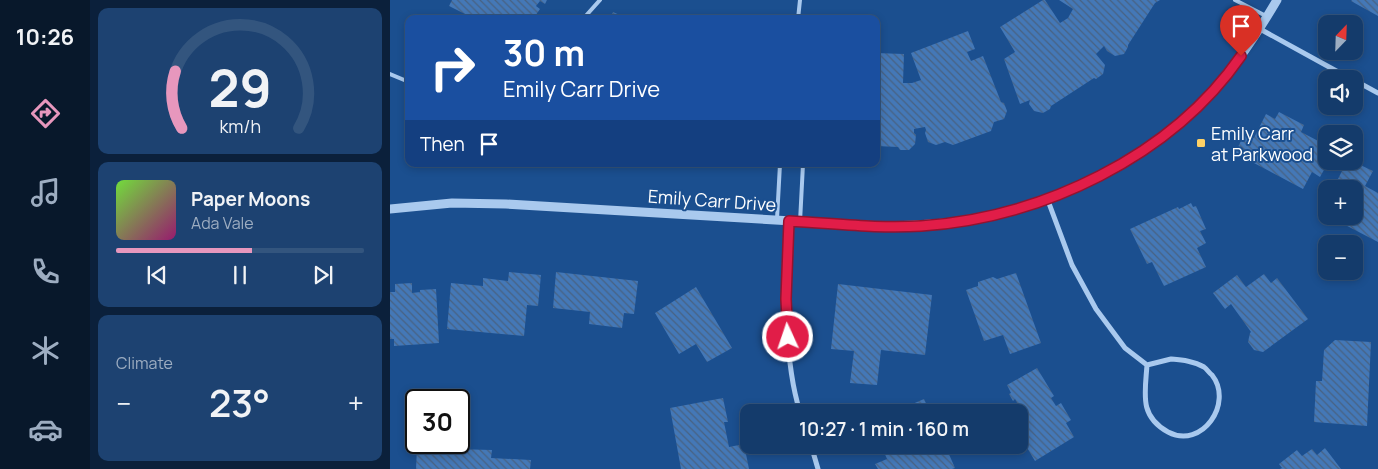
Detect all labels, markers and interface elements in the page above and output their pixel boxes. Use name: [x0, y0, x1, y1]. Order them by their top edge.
pin: [1220, 5, 1262, 56]
icon: arrive: [1227, 12, 1255, 40]
north arrow: [1318, 15, 1362, 60]
map controls: [1318, 15, 1363, 280]
text: 10:26: [16, 22, 74, 52]
text: 30 m: [503, 29, 585, 77]
icon: right: [420, 35, 485, 100]
text: 29: [208, 52, 272, 123]
button: sound: [1318, 70, 1363, 115]
text: Emily Carr Drive: [503, 74, 660, 104]
icon: directions: [28, 96, 63, 131]
text: km/h: [219, 114, 261, 138]
place label: Emily Carr at Parkwood: [1211, 121, 1313, 166]
button: layers: [1318, 125, 1363, 170]
icon: arrive: [475, 130, 503, 158]
text: Then: [420, 131, 465, 157]
marker: Emily Carr at Parkwood: [1195, 137, 1207, 149]
icon: music: [28, 175, 63, 210]
button: +: [1318, 180, 1363, 225]
street label: Emily Carr Drive: [647, 184, 777, 216]
text: Paper Moons: [191, 186, 310, 212]
text: Ada Vale: [191, 212, 254, 234]
button: −: [1318, 235, 1363, 280]
icon: phone: [28, 254, 63, 289]
icon: previous: [143, 261, 171, 289]
icon: pause: [226, 261, 254, 289]
icon: next: [309, 261, 337, 289]
position arrow: [761, 310, 813, 362]
icon: climate: [28, 333, 63, 368]
text: Climate: [116, 352, 173, 374]
text: 23°: [209, 376, 270, 428]
text: −: [116, 384, 131, 422]
text: +: [348, 384, 364, 422]
speed limit sign: 30: [405, 389, 470, 454]
icon: car: [28, 412, 63, 447]
text: 10:27 · 1 min · 160 m: [799, 416, 969, 442]

